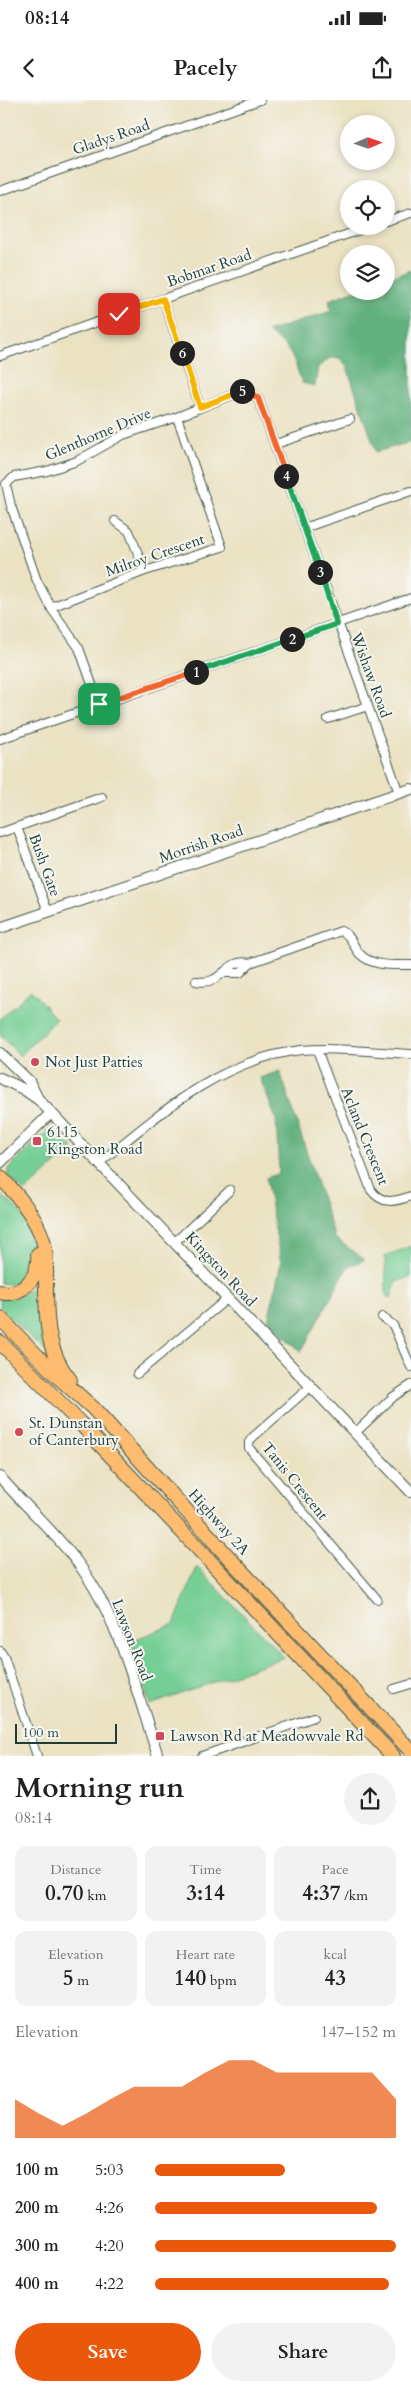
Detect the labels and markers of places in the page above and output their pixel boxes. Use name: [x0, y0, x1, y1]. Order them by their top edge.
pin: [98, 293, 140, 335]
pin: 6: [170, 340, 194, 366]
pin: 5: [230, 378, 254, 404]
pin: 4: [274, 464, 298, 488]
pin: 3: [308, 560, 332, 584]
pin: 2: [280, 626, 304, 652]
pin: 1: [184, 660, 208, 684]
pin: [78, 683, 120, 725]
place label: Not Just Patties: [45, 1052, 143, 1072]
marker: Not Just Patties: [29, 1056, 41, 1068]
place label: 6115 Kingston Road: [47, 1122, 143, 1159]
marker: 6115 Kingston Road: [31, 1135, 43, 1147]
place label: St. Dunstan of Canterbury: [29, 1413, 119, 1450]
marker: St. Dunstan of Canterbury: [13, 1426, 25, 1438]
place label: Lawson Rd at Meadowvale Rd: [170, 1726, 364, 1746]
marker: Lawson Rd at Meadowvale Rd: [154, 1730, 166, 1742]

